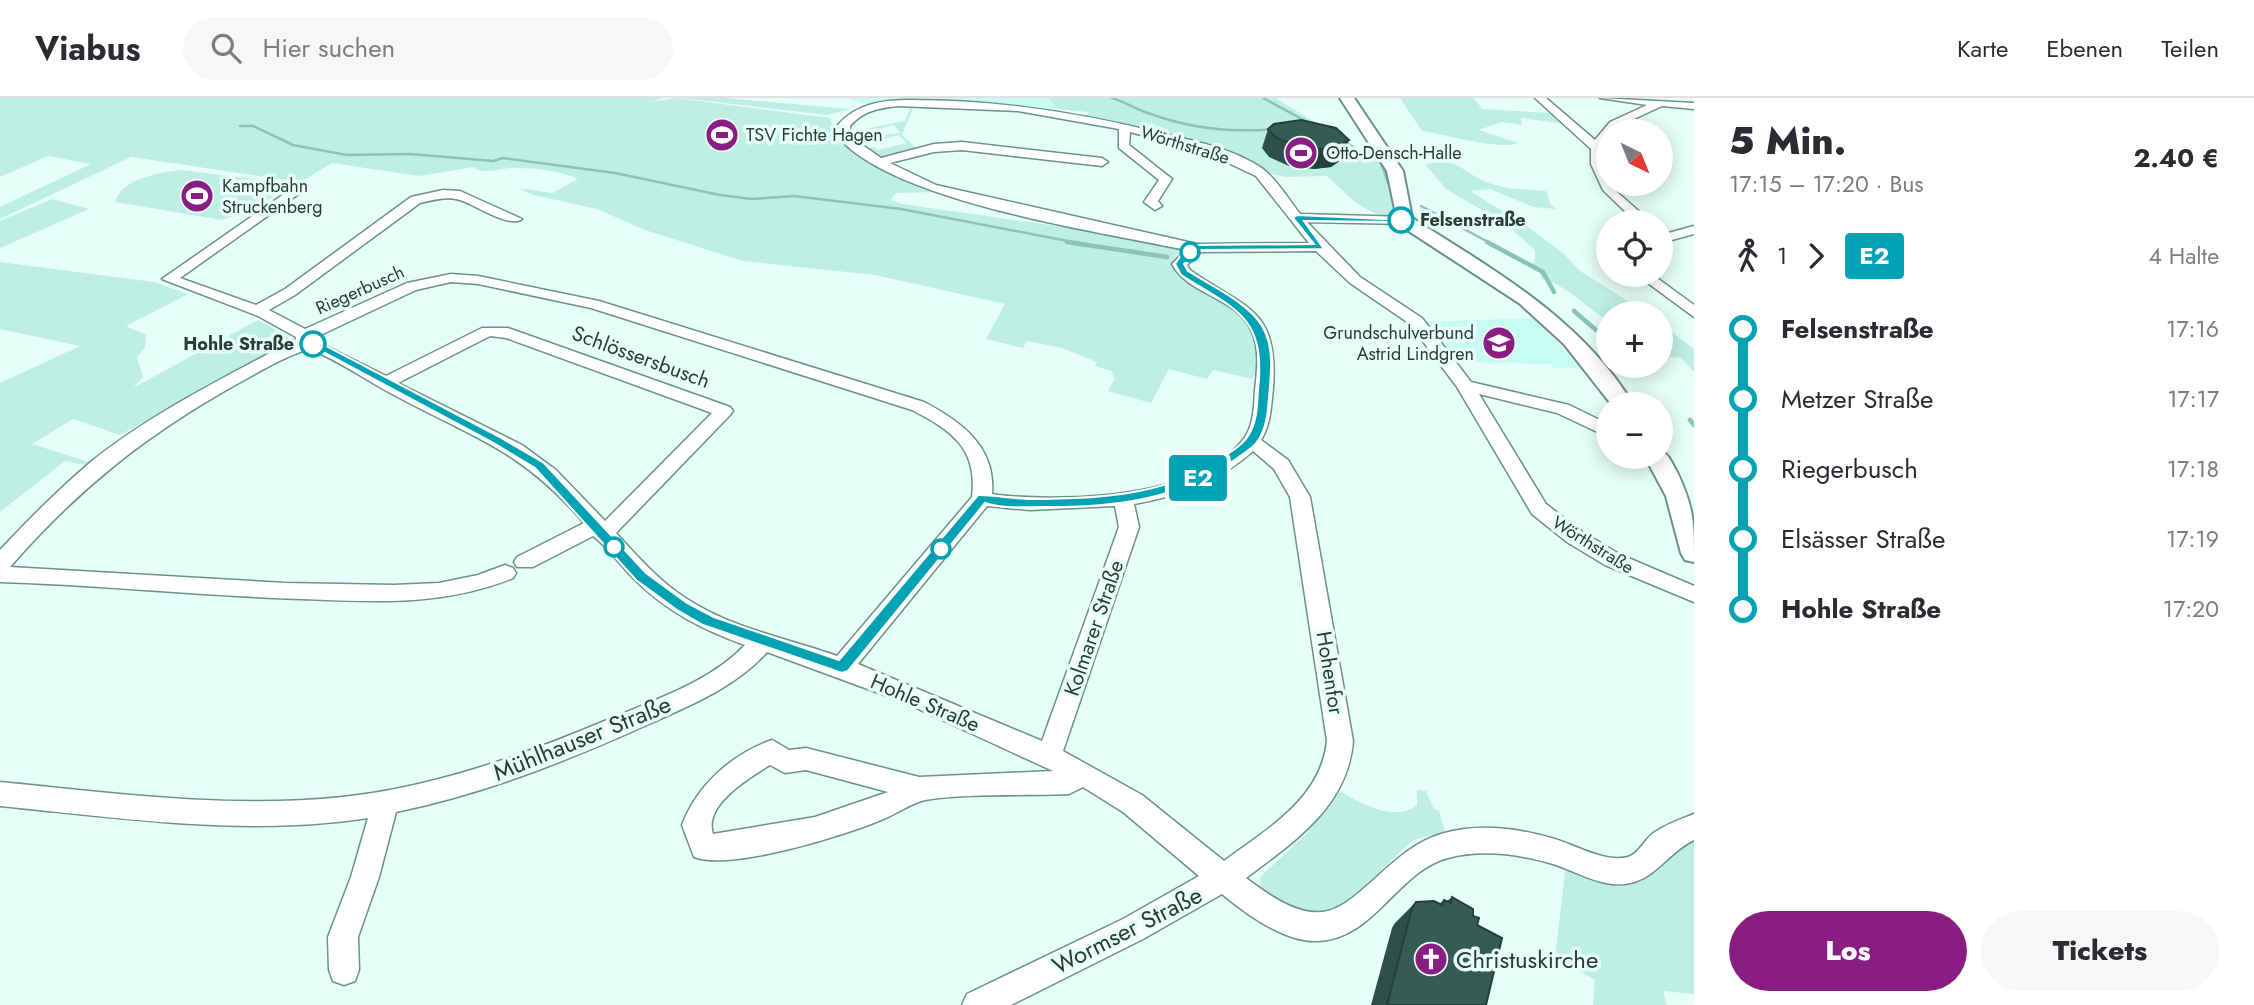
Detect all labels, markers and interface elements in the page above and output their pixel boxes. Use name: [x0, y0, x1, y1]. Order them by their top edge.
search box: [183, 17, 673, 80]
text: Viabus: [35, 25, 141, 72]
icon: search: [207, 29, 245, 67]
text: Hier suchen: [263, 29, 395, 67]
text: Karte: [1957, 31, 2008, 66]
text: Ebenen: [2046, 31, 2123, 66]
text: Teilen: [2161, 31, 2219, 66]
text: 5 Min.: [1729, 113, 1846, 168]
sports icon: TSV Fichte Hagen: [703, 116, 741, 154]
street label: Wörthstraße: [1137, 119, 1233, 171]
north arrow: [1596, 119, 1673, 196]
map controls: [1596, 119, 1673, 469]
place label: TSV Fichte Hagen: [746, 122, 883, 148]
sports icon: Otto-Densch-Halle: [1282, 134, 1320, 172]
text: 2.40 €: [2133, 139, 2219, 177]
place label: Otto-Densch-Halle: [1326, 140, 1462, 166]
text: 17:15 – 17:20 · Bus: [1729, 167, 1924, 201]
place label: Kampfbahn Struckenberg: [222, 173, 322, 220]
sports icon: Kampfbahn Struckenberg: [178, 177, 216, 215]
marker: Felsenstraße: [1388, 207, 1414, 233]
place label: Felsenstraße: [1420, 207, 1526, 233]
button: locate: [1596, 210, 1673, 287]
icon: walk: [1729, 237, 1767, 275]
icon: forward: [1797, 237, 1835, 275]
text: E2: [1859, 238, 1890, 273]
text: 1: [1777, 239, 1787, 273]
text: 4 Halte: [2149, 239, 2219, 273]
unlabelled marker: [1180, 242, 1200, 262]
street label: Riegerbusch: [311, 259, 409, 321]
button: +: [1596, 301, 1673, 378]
text: Felsenstraße: [1781, 310, 1934, 348]
text: 17:16: [2166, 312, 2219, 346]
street label: Schlössersbusch: [568, 318, 714, 396]
place label: Grundschulverbund Astrid Lindgren: [1323, 320, 1474, 367]
school or university icon: Grundschulverbund Astrid Lindgren: [1480, 324, 1518, 362]
place label: Hohle Straße: [183, 331, 294, 357]
marker: Hohle Straße: [300, 331, 326, 357]
text: Metzer Straße: [1781, 380, 1933, 418]
text: 17:17: [2167, 382, 2219, 416]
button: −: [1596, 392, 1673, 469]
text: Riegerbusch: [1781, 450, 1918, 488]
text: 17:18: [2167, 452, 2219, 486]
line badge: E2: [1166, 455, 1230, 501]
text: E2: [1183, 460, 1213, 495]
street label: Wörthstraße: [1547, 510, 1639, 580]
text: Elsässer Straße: [1781, 520, 1945, 558]
text: 17:19: [2166, 522, 2219, 556]
unlabelled marker: [604, 537, 624, 557]
unlabelled marker: [931, 539, 951, 559]
street label: Kolmarer Straße: [1057, 556, 1131, 700]
text: Hohle Straße: [1781, 590, 1941, 628]
text: 17:20: [2163, 592, 2219, 626]
street label: Hohenfor: [1309, 629, 1352, 718]
street label: Hohle Straße: [866, 667, 984, 740]
street label: Mühlhauser Straße: [488, 686, 676, 790]
street label: Wormser Straße: [1046, 877, 1208, 983]
button: Los: [1729, 911, 1967, 991]
button: Tickets: [1981, 911, 2219, 991]
church icon: Christuskirche: [1412, 940, 1450, 978]
place label: Christuskirche: [1456, 942, 1598, 977]

